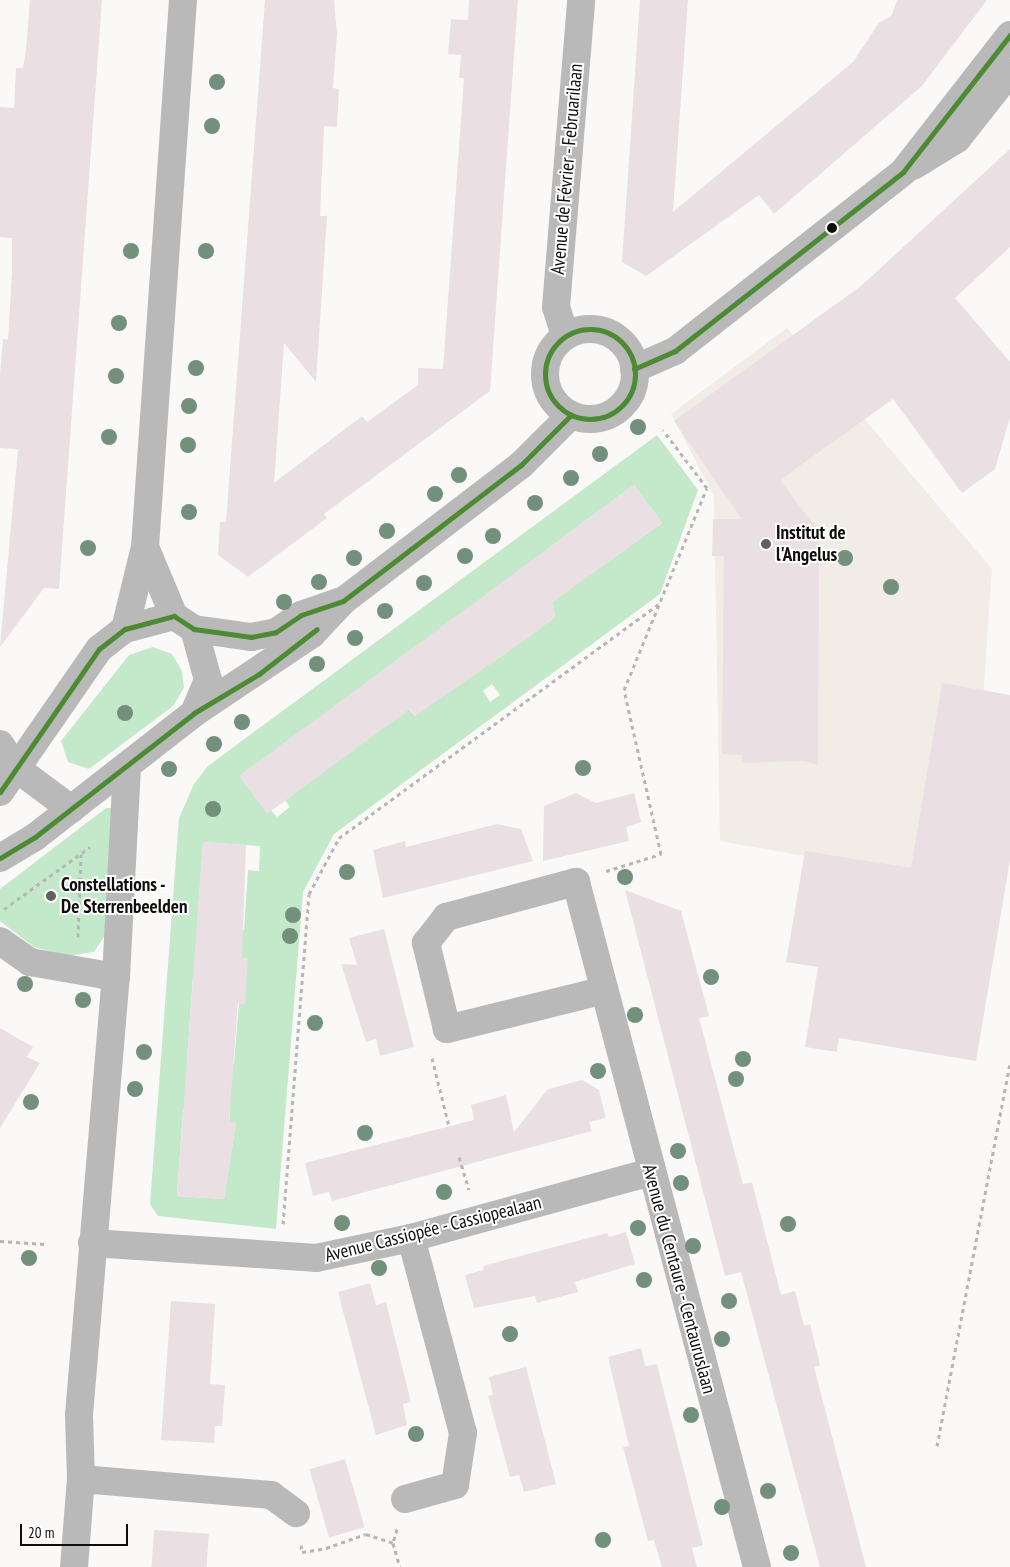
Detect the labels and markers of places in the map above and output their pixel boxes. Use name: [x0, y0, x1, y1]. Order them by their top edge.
unlabelled marker: [827, 223, 837, 233]
place label: Institut de l'Angelus: [776, 522, 846, 566]
marker: Institut de l'Angelus: [760, 538, 772, 550]
place label: Constellations - De Sterrenbeelden: [61, 874, 187, 918]
marker: Constellations - De Sterrenbeelden: [45, 890, 57, 902]

